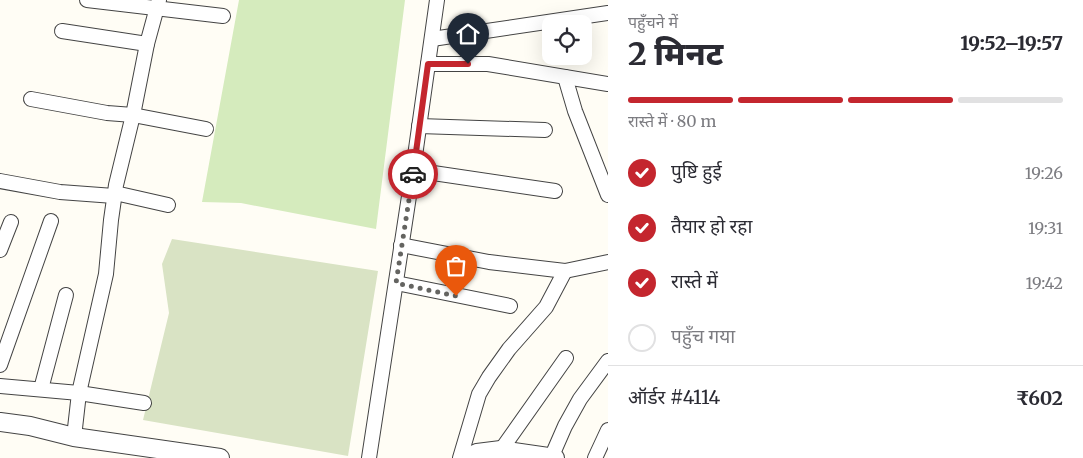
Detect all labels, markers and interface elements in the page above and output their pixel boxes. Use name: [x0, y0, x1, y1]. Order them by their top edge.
text: पहुँचने में: [628, 12, 678, 32]
pin: [447, 13, 489, 64]
map controls: [542, 15, 592, 65]
button: locate: [542, 15, 592, 65]
icon: home: [454, 20, 482, 48]
text: 19:52–19:57: [960, 31, 1063, 55]
text: 2 मिनट: [628, 34, 723, 74]
text: रास्ते में · 80 m: [628, 111, 716, 131]
courier: [388, 149, 438, 199]
icon: check: [628, 159, 656, 187]
text: पुष्टि हुई: [671, 159, 722, 183]
icon: car: [399, 160, 427, 188]
text: 19:26: [1025, 163, 1063, 183]
icon: check: [628, 214, 656, 242]
text: तैयार हो रहा: [671, 214, 752, 238]
text: 19:31: [1028, 218, 1063, 238]
pin: [435, 245, 477, 296]
icon: bag: [442, 252, 470, 280]
icon: check: [628, 269, 656, 297]
text: रास्ते में: [671, 269, 718, 293]
text: 19:42: [1026, 273, 1063, 293]
text: पहुँच गया: [671, 324, 735, 348]
text: ऑर्डर #4114: [628, 385, 720, 409]
text: ₹602: [1016, 386, 1063, 410]

